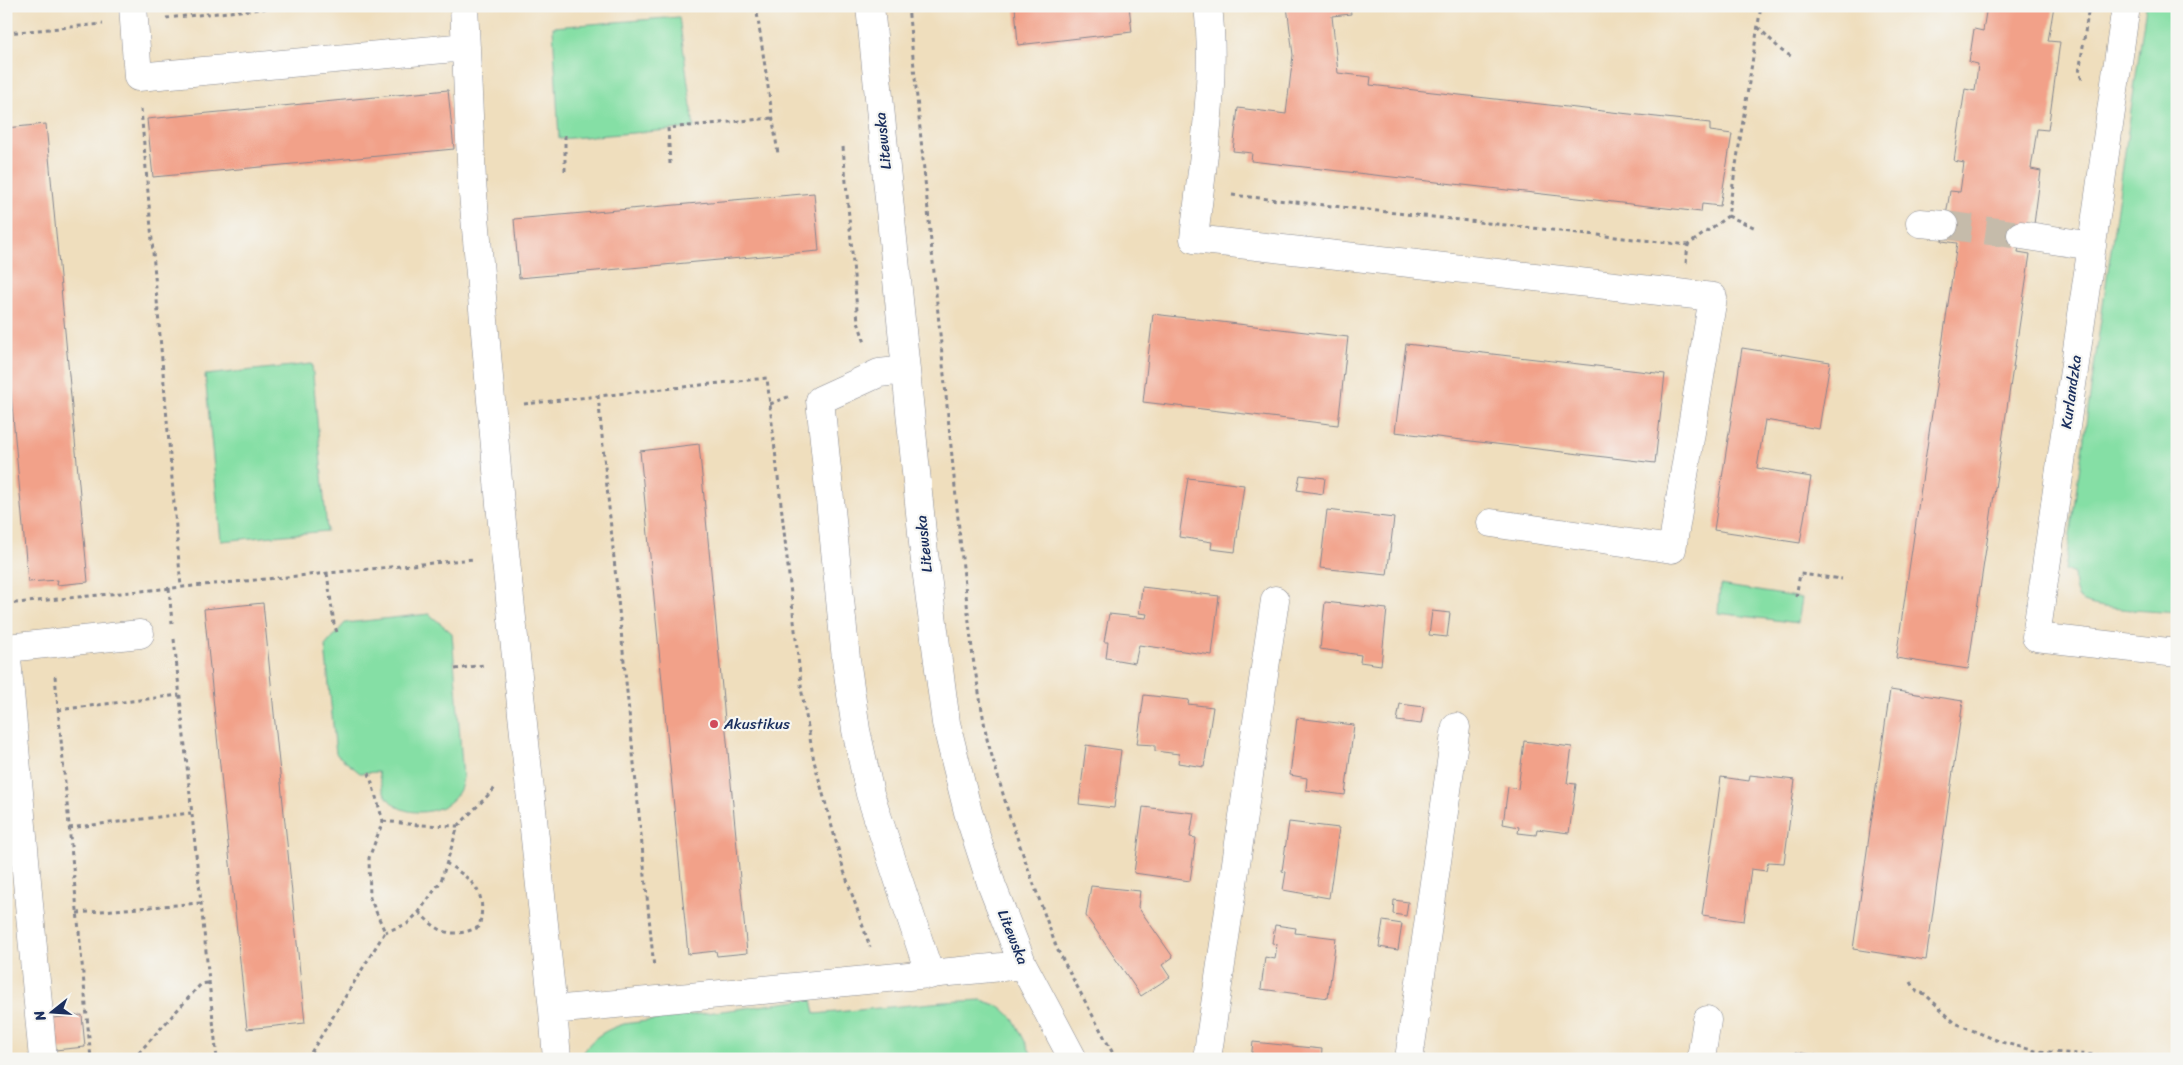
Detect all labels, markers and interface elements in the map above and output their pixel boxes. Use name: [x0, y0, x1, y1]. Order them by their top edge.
street label: Litewska: [867, 111, 899, 171]
street label: Kurlandzka: [2053, 353, 2089, 430]
street label: Litewska: [908, 514, 940, 574]
place label: Akustikus: [723, 711, 790, 737]
marker: Akustikus: [708, 718, 720, 730]
street label: Litewska: [990, 906, 1036, 969]
north arrow: [28, 988, 78, 1038]
text: N: [27, 1007, 54, 1025]

